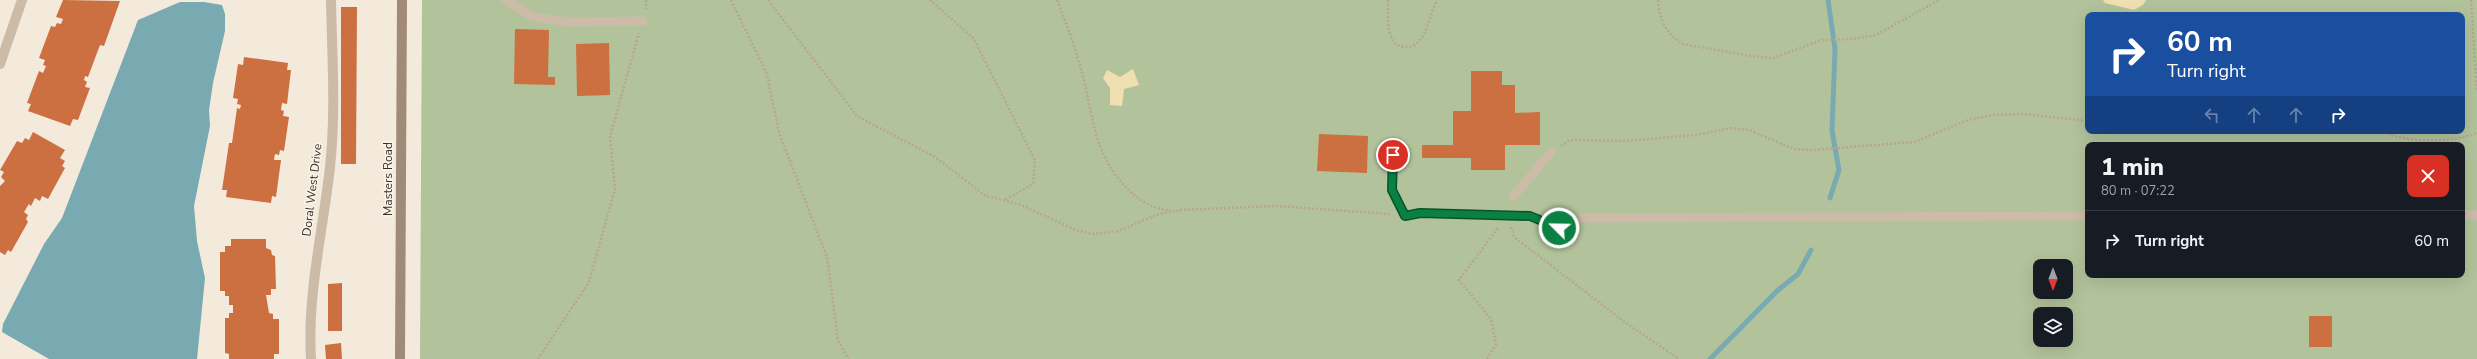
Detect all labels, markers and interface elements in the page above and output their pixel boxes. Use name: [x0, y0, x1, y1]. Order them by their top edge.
text: 60 m: [2167, 23, 2233, 61]
icon: right: [2101, 28, 2153, 80]
text: Turn right: [2167, 59, 2246, 83]
icon: left: [2201, 104, 2223, 126]
icon: ahead: [2243, 104, 2265, 126]
icon: ahead: [2285, 104, 2307, 126]
icon: right: [2327, 104, 2349, 126]
pin: [1376, 138, 1410, 172]
street label: Masters Road: [380, 142, 396, 216]
street label: Doral West Drive: [298, 143, 326, 237]
icon: arrive: [1382, 144, 1404, 166]
text: 1 min: [2101, 151, 2164, 183]
button: close: [2407, 155, 2449, 197]
text: 80 m · 07:22: [2101, 182, 2175, 200]
position arrow: [1538, 207, 1580, 249]
icon: right: [2101, 230, 2123, 252]
text: Turn right: [2135, 231, 2204, 251]
text: 60 m: [2414, 231, 2449, 251]
north arrow: [2033, 259, 2073, 299]
map controls: [2033, 259, 2073, 347]
button: layers: [2033, 307, 2073, 347]

